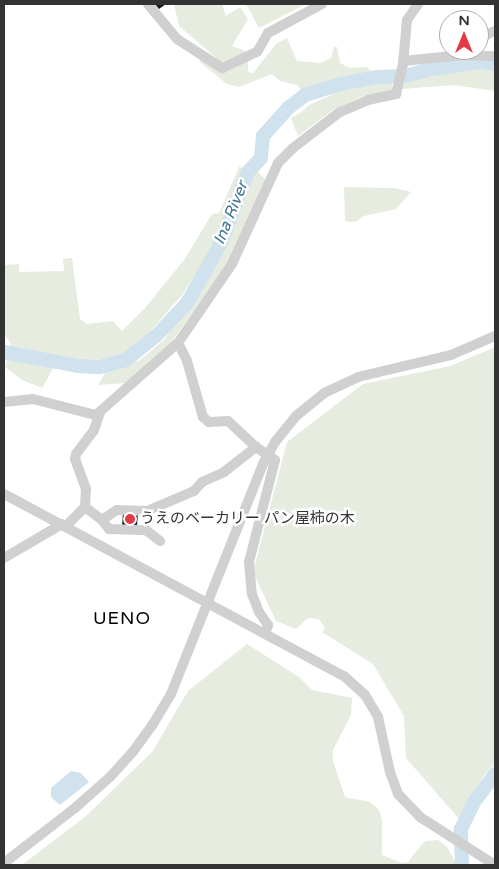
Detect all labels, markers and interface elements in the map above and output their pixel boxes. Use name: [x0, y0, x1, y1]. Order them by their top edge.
north arrow: [439, 10, 489, 60]
text: N: [458, 12, 470, 29]
water label: Ina River: [210, 179, 252, 247]
place label: うえのベーカリー パン屋柿の木: [140, 510, 354, 528]
marker: うえのベーカリー パン屋柿の木: [124, 513, 136, 525]
district label: UENO: [92, 607, 152, 629]

